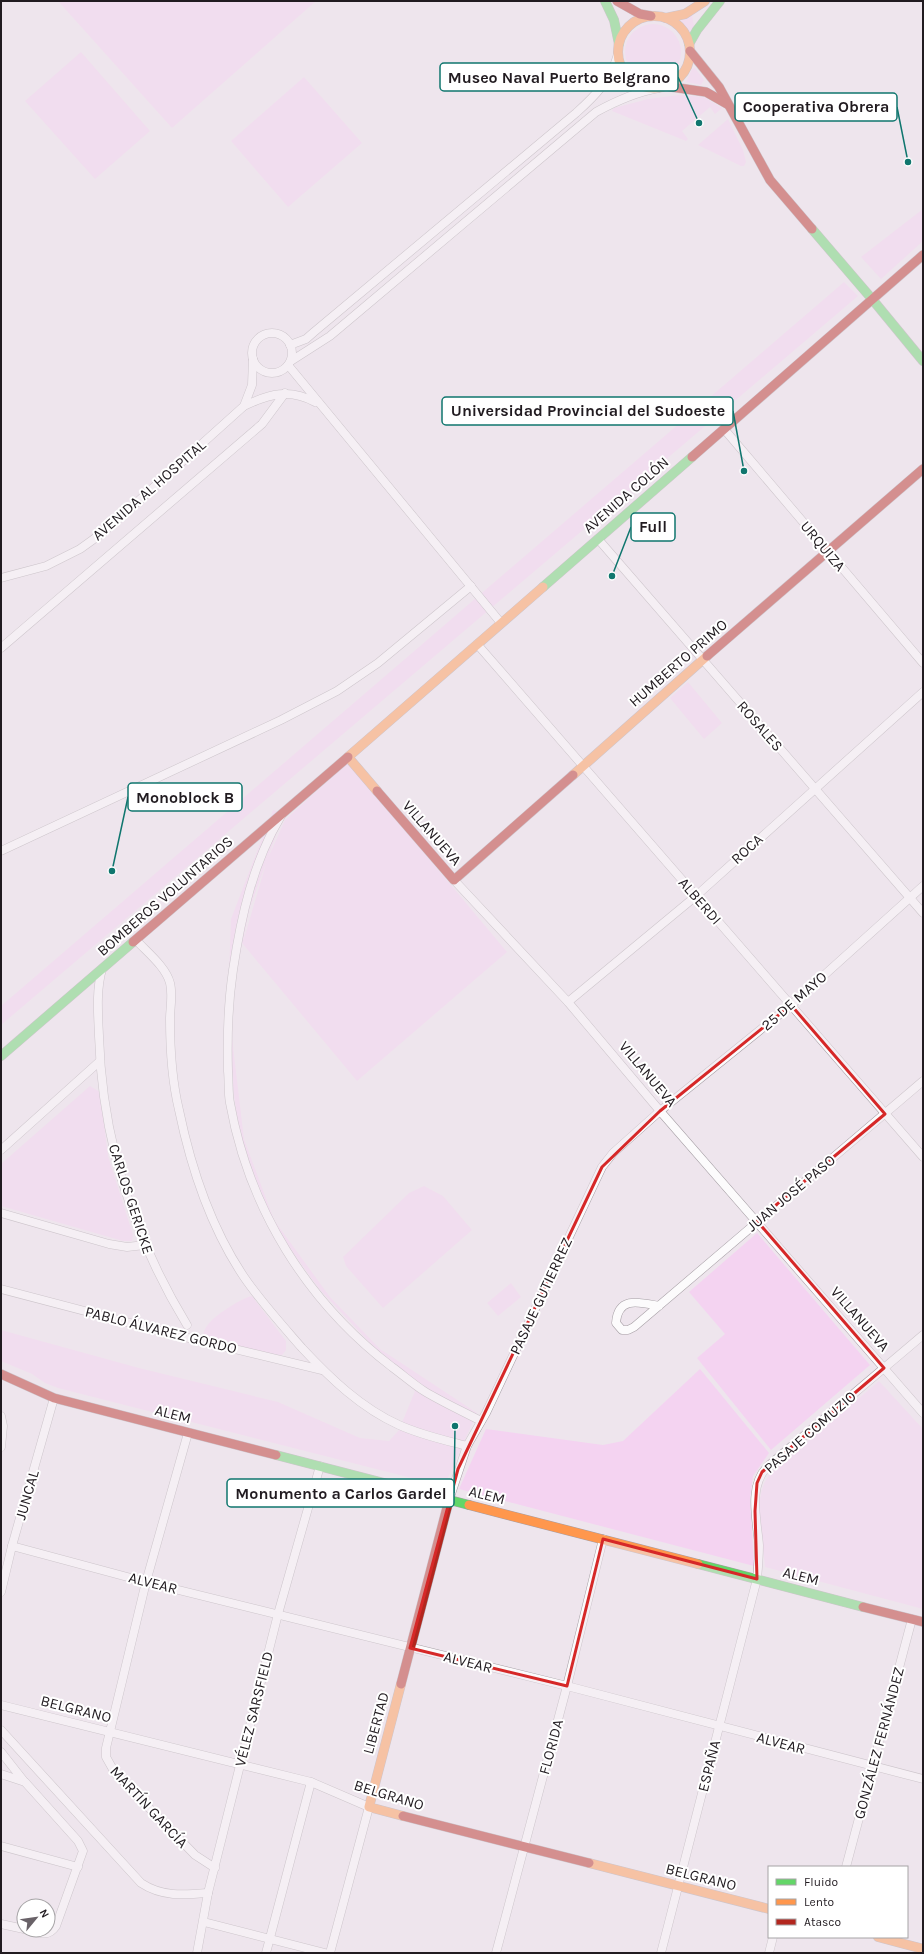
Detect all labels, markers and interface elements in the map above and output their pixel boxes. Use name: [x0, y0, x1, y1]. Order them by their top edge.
callout: Museo Naval Puerto Belgrano: [440, 63, 678, 91]
text: Museo Naval Puerto Belgrano: [448, 68, 670, 87]
callout: Cooperativa Obrera: [735, 93, 897, 121]
text: Cooperativa Obrera: [743, 97, 889, 116]
callout: Universidad Provincial del Sudoeste: [442, 397, 733, 425]
text: Universidad Provincial del Sudoeste: [451, 401, 725, 420]
street label: AVENIDA AL HOSPITAL: [89, 436, 209, 544]
street label: AVENIDA COLÓN: [580, 453, 672, 537]
callout: Full: [631, 513, 675, 541]
text: Full: [639, 517, 667, 536]
street label: URQUIZA: [797, 517, 849, 575]
street label: HUMBERTO PRIMO: [625, 615, 731, 711]
street label: ROSALES: [733, 697, 787, 755]
callout: Monoblock B: [128, 783, 242, 811]
text: Monoblock B: [136, 788, 234, 807]
street label: VILLANUEVA: [399, 797, 465, 870]
street label: ROCA: [727, 830, 767, 868]
street label: BOMBEROS VOLUNTARIOS: [94, 832, 236, 960]
street label: ALBERDI: [675, 874, 725, 928]
street label: 25 DE MAYO: [757, 968, 831, 1034]
street label: VILLANUEVA: [615, 1037, 681, 1111]
street label: CARLOS GERICKE: [105, 1142, 157, 1256]
street label: JUAN JOSÉ PASO: [743, 1151, 839, 1235]
street label: PASAJE GUTIERREZ: [506, 1234, 576, 1358]
street label: VILLANUEVA: [827, 1283, 893, 1356]
street label: PABLO ÁLVAREZ GORDO: [83, 1302, 239, 1358]
street label: PASAJE COMUZIO: [760, 1387, 860, 1477]
street label: ALEM: [153, 1401, 193, 1427]
street label: JUNCAL: [11, 1468, 43, 1522]
callout: Monumento a Carlos Gardel: [227, 1479, 454, 1507]
street label: ALEM: [467, 1482, 507, 1508]
text: Monumento a Carlos Gardel: [235, 1484, 447, 1503]
street label: ALEM: [781, 1563, 821, 1589]
street label: ALVEAR: [127, 1568, 179, 1598]
street label: ALVEAR: [442, 1647, 494, 1677]
street label: VÉLEZ SARSFIELD: [231, 1650, 277, 1768]
street label: GONZÁLEZ FERNÁNDEZ: [850, 1665, 908, 1821]
street label: LIBERTAD: [359, 1690, 393, 1756]
street label: BELGRANO: [39, 1692, 113, 1726]
street label: FLORIDA: [535, 1717, 567, 1777]
street label: ALVEAR: [755, 1728, 807, 1758]
street label: ESPAÑA: [694, 1738, 724, 1794]
street label: MARTÍN GARCÍA: [106, 1762, 192, 1852]
street label: BELGRANO: [352, 1776, 426, 1814]
street label: BELGRANO: [664, 1860, 738, 1894]
legend: [768, 1866, 908, 1938]
text: Fluido: [804, 1875, 838, 1889]
text: Lento: [804, 1895, 834, 1909]
north arrow: [16, 1898, 56, 1938]
text: N: [37, 1907, 52, 1920]
text: Atasco: [804, 1915, 841, 1929]

